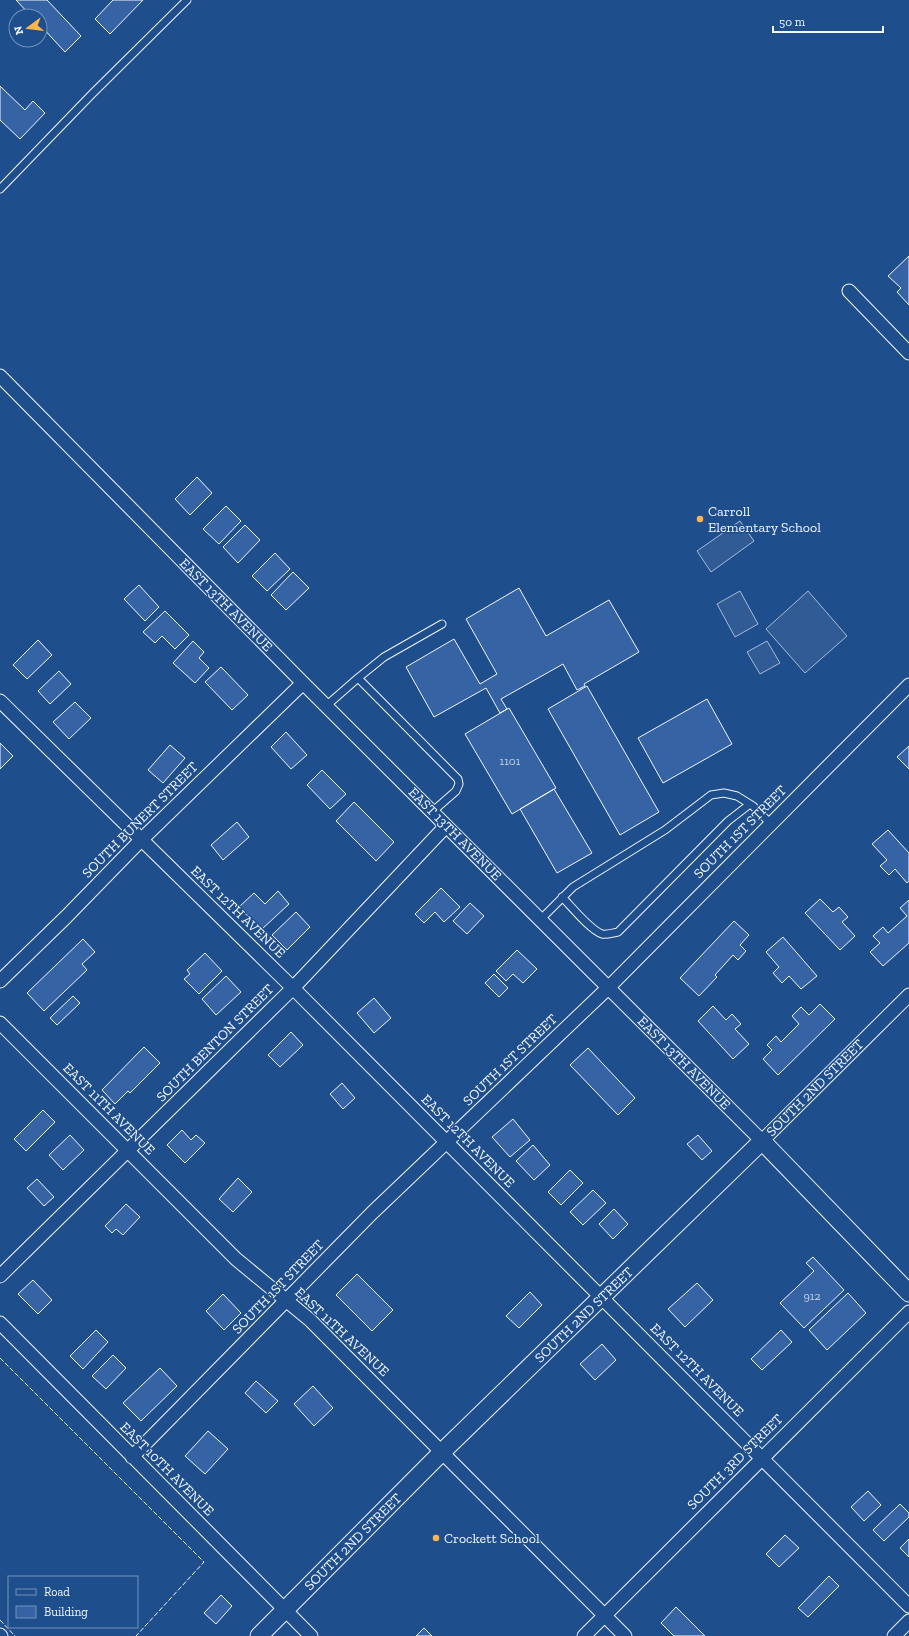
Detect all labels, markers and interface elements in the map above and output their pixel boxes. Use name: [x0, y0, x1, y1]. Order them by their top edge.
north arrow: [8, 8, 48, 48]
scale bar: [773, 8, 883, 34]
text: 50 m: [779, 15, 806, 29]
text: N: [11, 24, 26, 36]
place label: Carroll Elementary School: [708, 503, 821, 536]
marker: Carroll Elementary School: [695, 514, 705, 524]
street label: EAST 13TH AVENUE: [176, 555, 276, 655]
house number: 1101: [500, 754, 521, 768]
street label: SOUTH BUNERT STREET: [78, 758, 202, 882]
street label: SOUTH 1ST STREET: [690, 782, 790, 882]
street label: EAST 13TH AVENUE: [405, 784, 505, 884]
street label: EAST 12TH AVENUE: [187, 862, 289, 962]
street label: SOUTH BENTON STREET: [153, 981, 277, 1105]
street label: SOUTH 1ST STREET: [459, 1010, 561, 1109]
street label: EAST 13TH AVENUE: [634, 1013, 734, 1113]
street label: SOUTH 2ND STREET: [763, 1036, 867, 1140]
street label: EAST 11TH AVENUE: [60, 1060, 158, 1158]
street label: EAST 12TH AVENUE: [418, 1091, 518, 1191]
street label: SOUTH 1ST STREET: [229, 1236, 328, 1338]
street label: SOUTH 2ND STREET: [531, 1263, 637, 1366]
street label: EAST 11TH AVENUE: [291, 1284, 393, 1380]
house number: 912: [803, 1289, 821, 1303]
street label: EAST 12TH AVENUE: [647, 1320, 747, 1420]
street label: SOUTH 3RD STREET: [684, 1410, 787, 1513]
street label: EAST 10TH AVENUE: [117, 1419, 217, 1519]
street label: SOUTH 2ND STREET: [301, 1490, 405, 1594]
place label: Crockett School: [444, 1530, 540, 1547]
marker: Crockett School: [431, 1533, 441, 1543]
legend: [8, 1576, 138, 1628]
text: Road: [44, 1585, 70, 1599]
text: Building: [44, 1605, 88, 1619]

